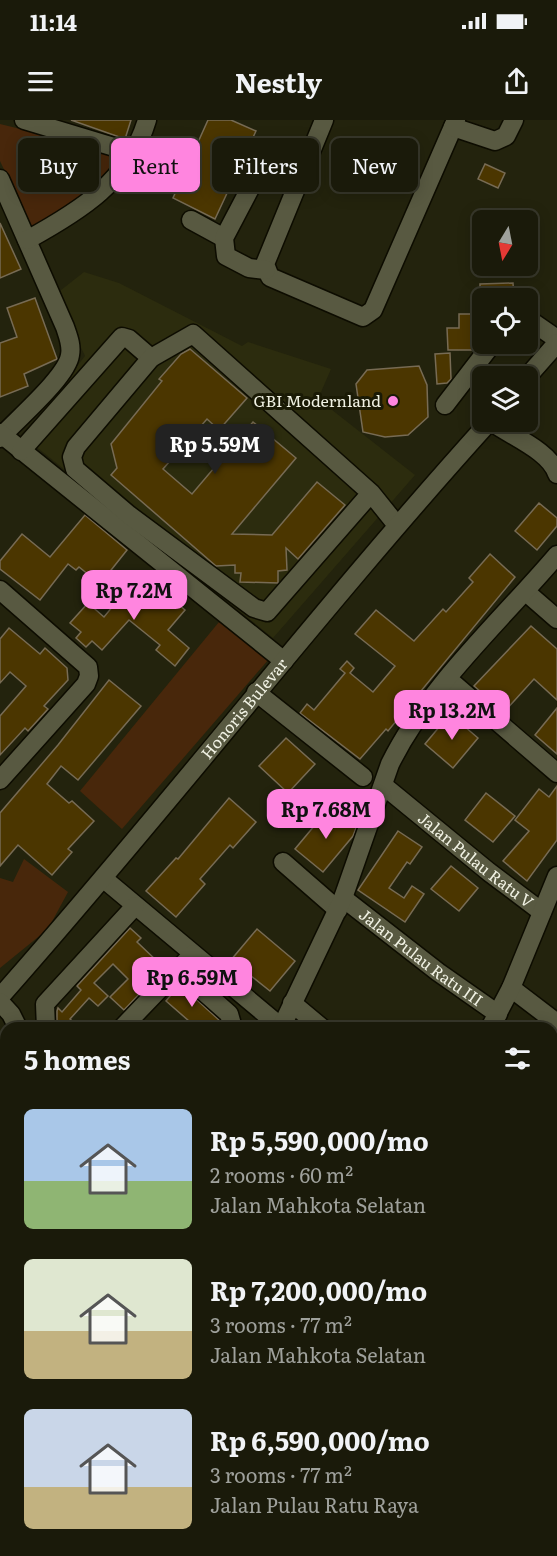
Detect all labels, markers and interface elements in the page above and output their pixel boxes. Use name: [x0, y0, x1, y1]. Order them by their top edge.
text: 11:14: [30, 5, 77, 38]
text: Nestly: [235, 61, 322, 101]
icon: menu: [24, 65, 57, 98]
icon: share: [500, 65, 533, 98]
chip: Buy: [18, 138, 99, 192]
chip: Rent: [111, 138, 200, 192]
chip: Filters: [212, 138, 319, 192]
chip: New: [331, 138, 418, 192]
north arrow: [472, 210, 538, 276]
map controls: [472, 210, 538, 432]
button: locate: [472, 288, 538, 354]
button: layers: [472, 366, 538, 432]
place label: GBI Modernland: [254, 388, 381, 412]
marker: GBI Modernland: [386, 394, 400, 408]
pin: Rp 5.59M: [153, 424, 277, 475]
text: Rp 5.59M: [169, 428, 261, 458]
pin: Rp 7.2M: [79, 570, 189, 621]
text: Rp 7.2M: [95, 574, 173, 604]
street label: Honoris Bulevar: [194, 652, 293, 764]
pin: Rp 13.2M: [390, 690, 514, 741]
text: Rp 13.2M: [408, 694, 496, 724]
pin: Rp 7.68M: [264, 789, 388, 840]
text: Rp 7.68M: [281, 793, 371, 823]
street label: Jalan Pulau Ratu V: [413, 806, 540, 913]
street label: Jalan Pulau Ratu III: [354, 902, 489, 1011]
pin: Rp 6.59M: [130, 957, 254, 1008]
text: Rp 6.59M: [146, 961, 238, 991]
text: 5 homes: [24, 1039, 130, 1078]
icon: filters: [501, 1042, 534, 1075]
text: Rp 5,590,000/mo: [210, 1120, 429, 1159]
icon: home: [72, 1133, 144, 1205]
text: 2 rooms · 60 m²: [210, 1159, 353, 1189]
text: Jalan Mahkota Selatan: [210, 1189, 426, 1219]
text: Rp 7,200,000/mo: [210, 1270, 427, 1309]
icon: home: [72, 1283, 144, 1355]
text: 3 rooms · 77 m²: [210, 1309, 352, 1339]
text: Jalan Mahkota Selatan: [210, 1339, 426, 1369]
text: Rp 6,590,000/mo: [210, 1420, 430, 1459]
icon: home: [72, 1433, 144, 1505]
text: 3 rooms · 77 m²: [210, 1459, 352, 1489]
text: Jalan Pulau Ratu Raya: [210, 1489, 419, 1519]

